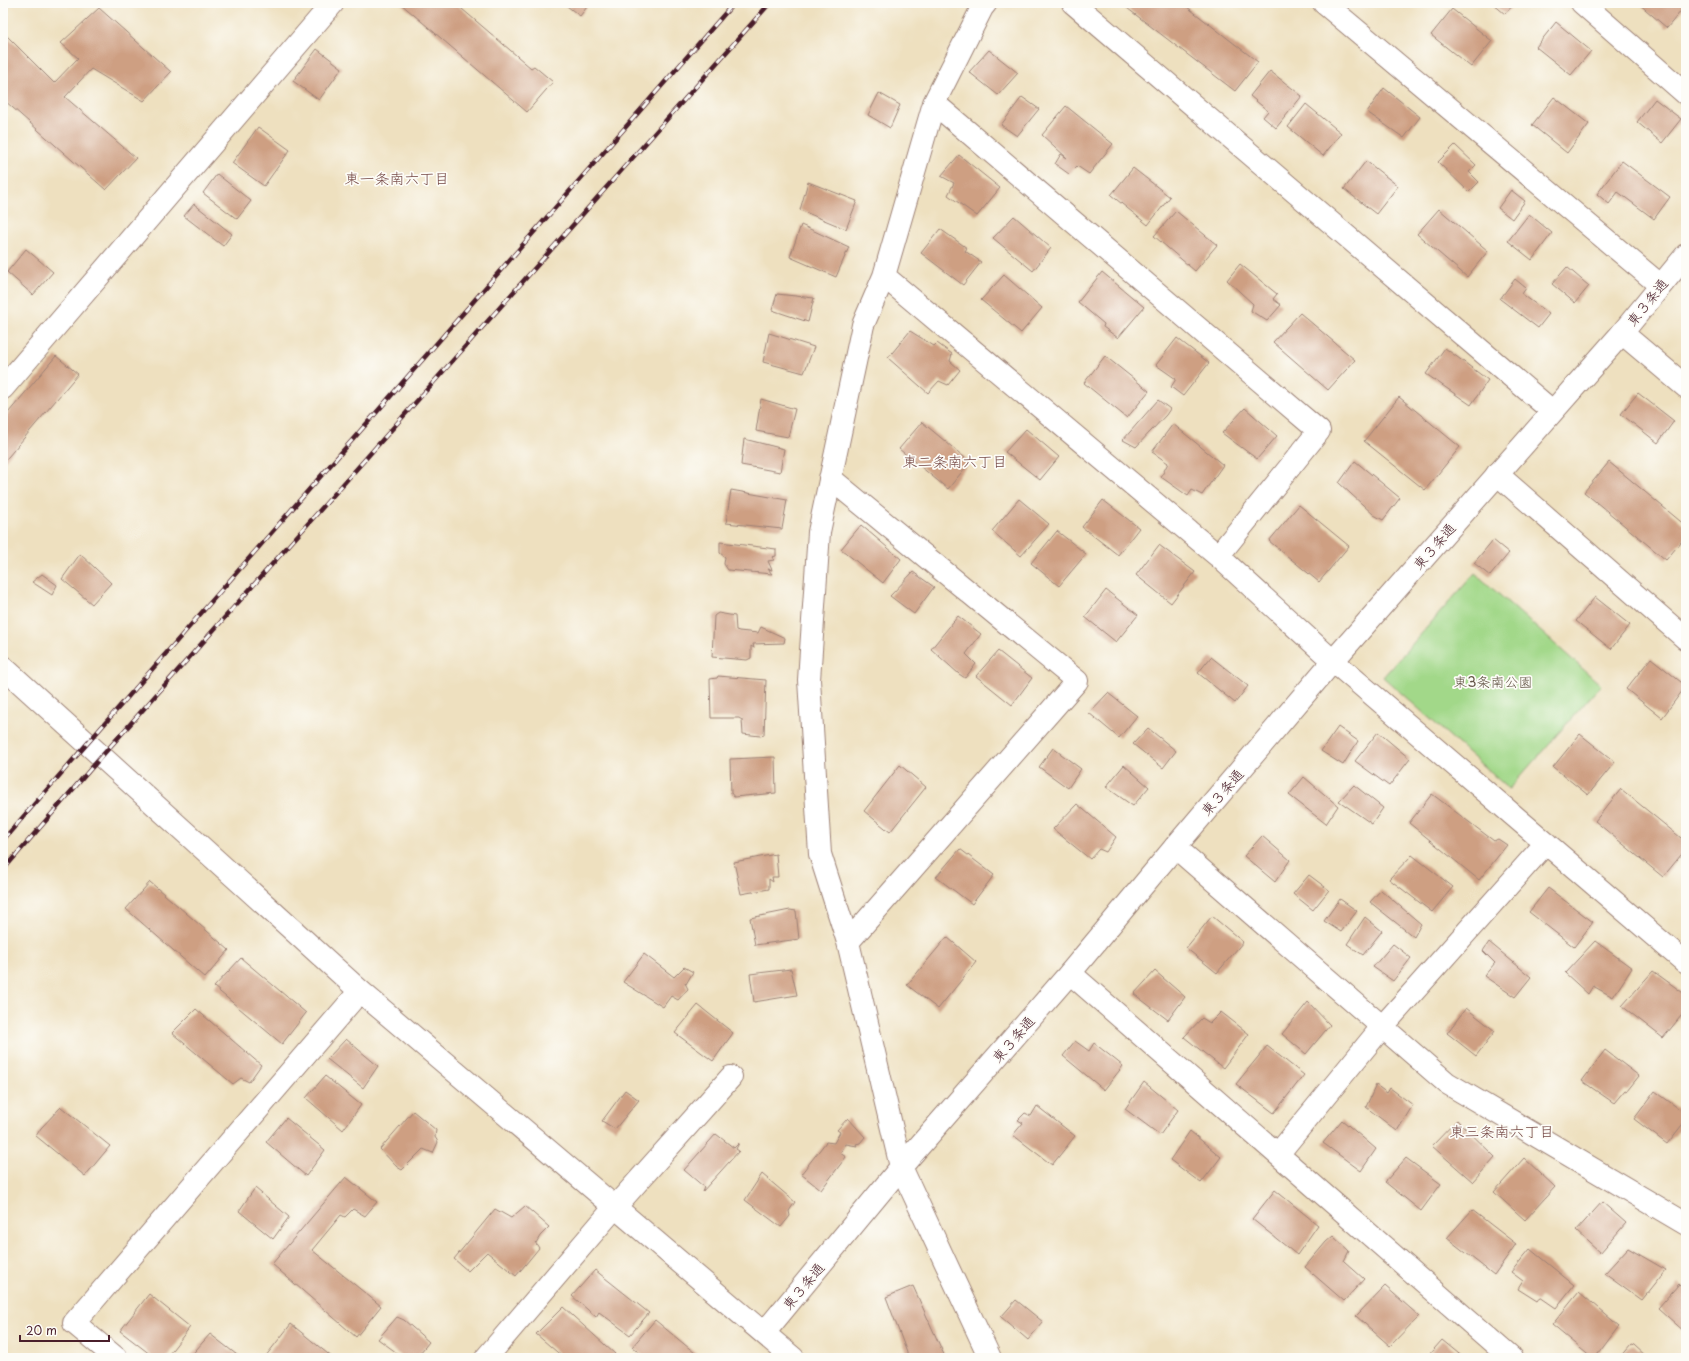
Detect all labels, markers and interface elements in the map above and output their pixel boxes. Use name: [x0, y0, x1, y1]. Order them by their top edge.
district label: 東一条南六丁目: [344, 166, 450, 189]
street label: 東３条通: [1621, 274, 1673, 330]
district label: 東二条南六丁目: [902, 449, 1008, 472]
street label: 東３条通: [1408, 518, 1460, 574]
park label: 東3条南公園: [1453, 671, 1533, 692]
street label: 東３条通: [1196, 764, 1248, 820]
street label: 東３条通: [987, 1011, 1039, 1067]
district label: 東三条南六丁目: [1449, 1119, 1555, 1142]
street label: 東３条通: [777, 1258, 829, 1314]
scale bar: [20, 1317, 109, 1343]
text: 20 m: [26, 1321, 57, 1339]

